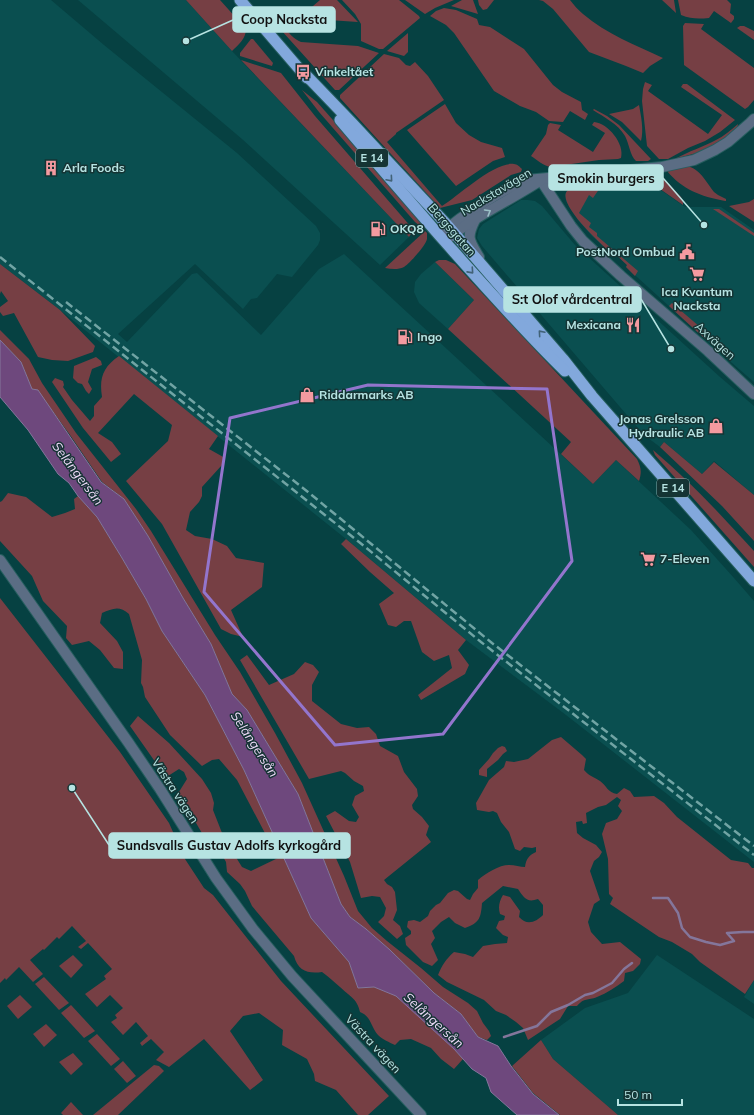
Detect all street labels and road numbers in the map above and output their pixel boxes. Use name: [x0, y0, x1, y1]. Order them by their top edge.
road number: E 14: [356, 149, 388, 167]
street label: Nackstavägen: [458, 165, 534, 219]
street label: Bergsgatan: [425, 200, 479, 259]
street label: Axvägen: [692, 319, 739, 363]
road number: E 14: [657, 479, 689, 497]
street label: Västra vägen: [149, 755, 202, 826]
street label: Västra vägen: [342, 1011, 404, 1076]

